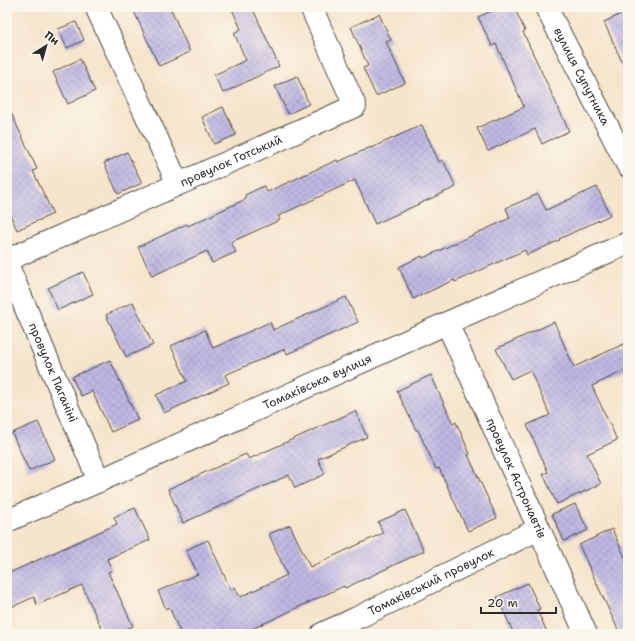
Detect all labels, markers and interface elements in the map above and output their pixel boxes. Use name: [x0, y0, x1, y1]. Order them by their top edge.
street label: вулиця Супутника: [550, 25, 614, 128]
north arrow: [26, 26, 66, 66]
text: Пн: [41, 28, 62, 49]
street label: провулок Готський: [178, 131, 285, 190]
street label: провулок Паганіні: [25, 320, 81, 425]
street label: Томаківська вулиця: [260, 350, 374, 413]
street label: провулок Астронавтів: [483, 416, 550, 541]
street label: Томаківський провулок: [365, 544, 497, 619]
scale bar: [481, 589, 556, 615]
text: 20 m: [487, 595, 518, 611]

